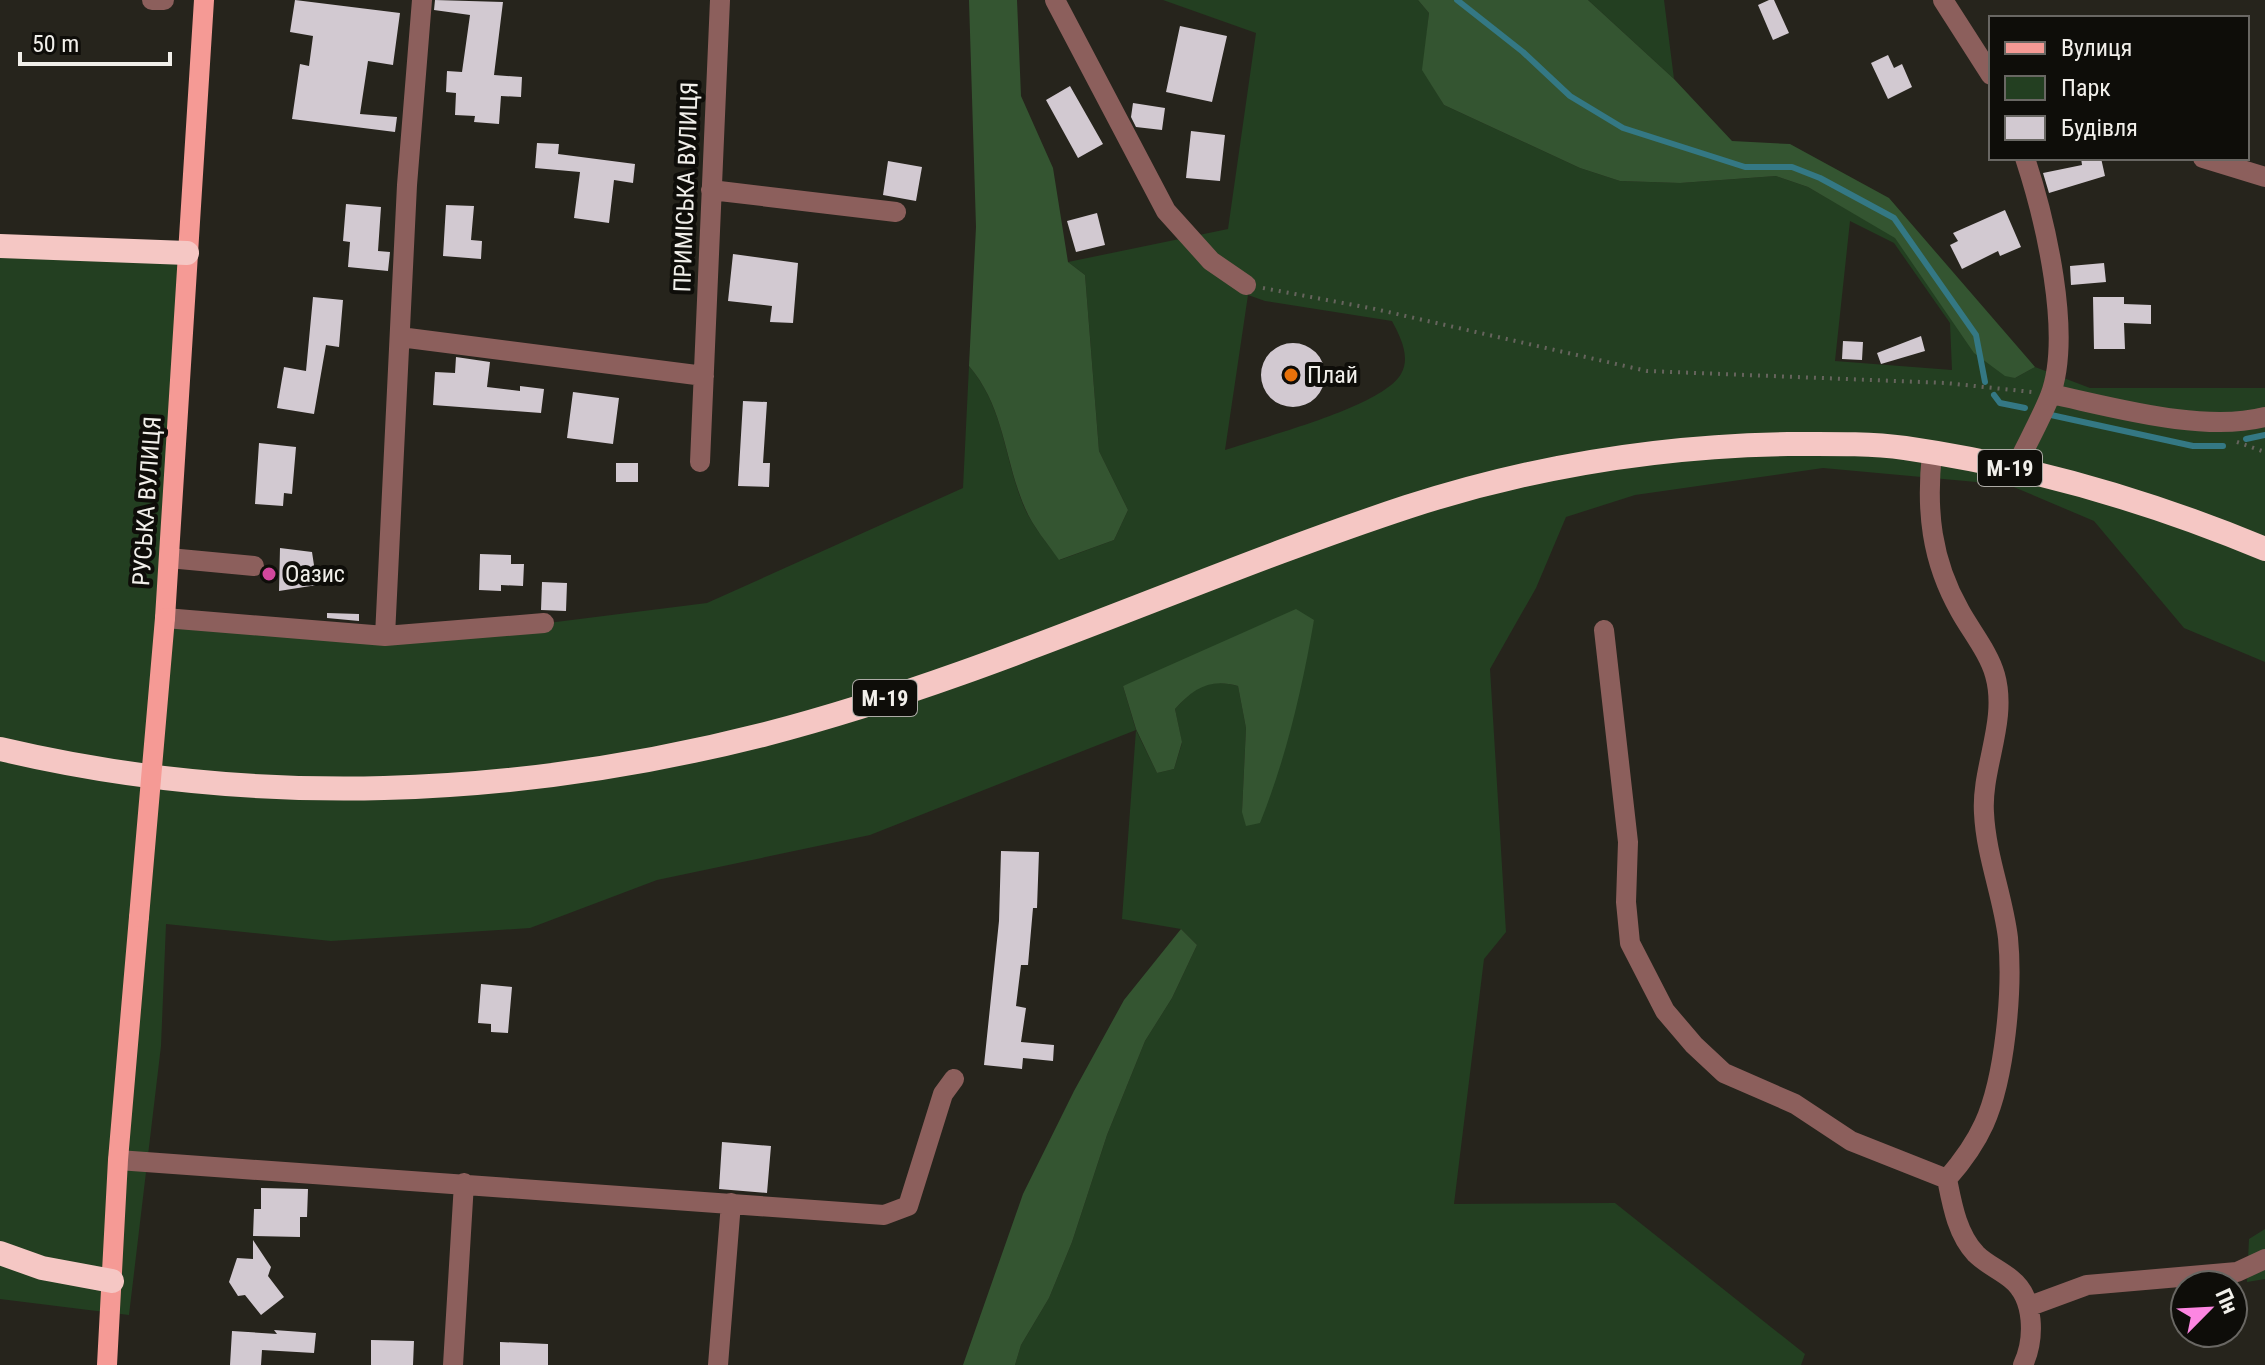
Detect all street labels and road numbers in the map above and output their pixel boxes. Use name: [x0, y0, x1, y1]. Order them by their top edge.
street label: ПРИМІСЬКА ВУЛИЦЯ: [668, 81, 704, 293]
street label: РУСЬКА ВУЛИЦЯ: [127, 415, 167, 587]
road number: М-19: [1978, 450, 2042, 486]
road number: М-19: [853, 680, 917, 716]

